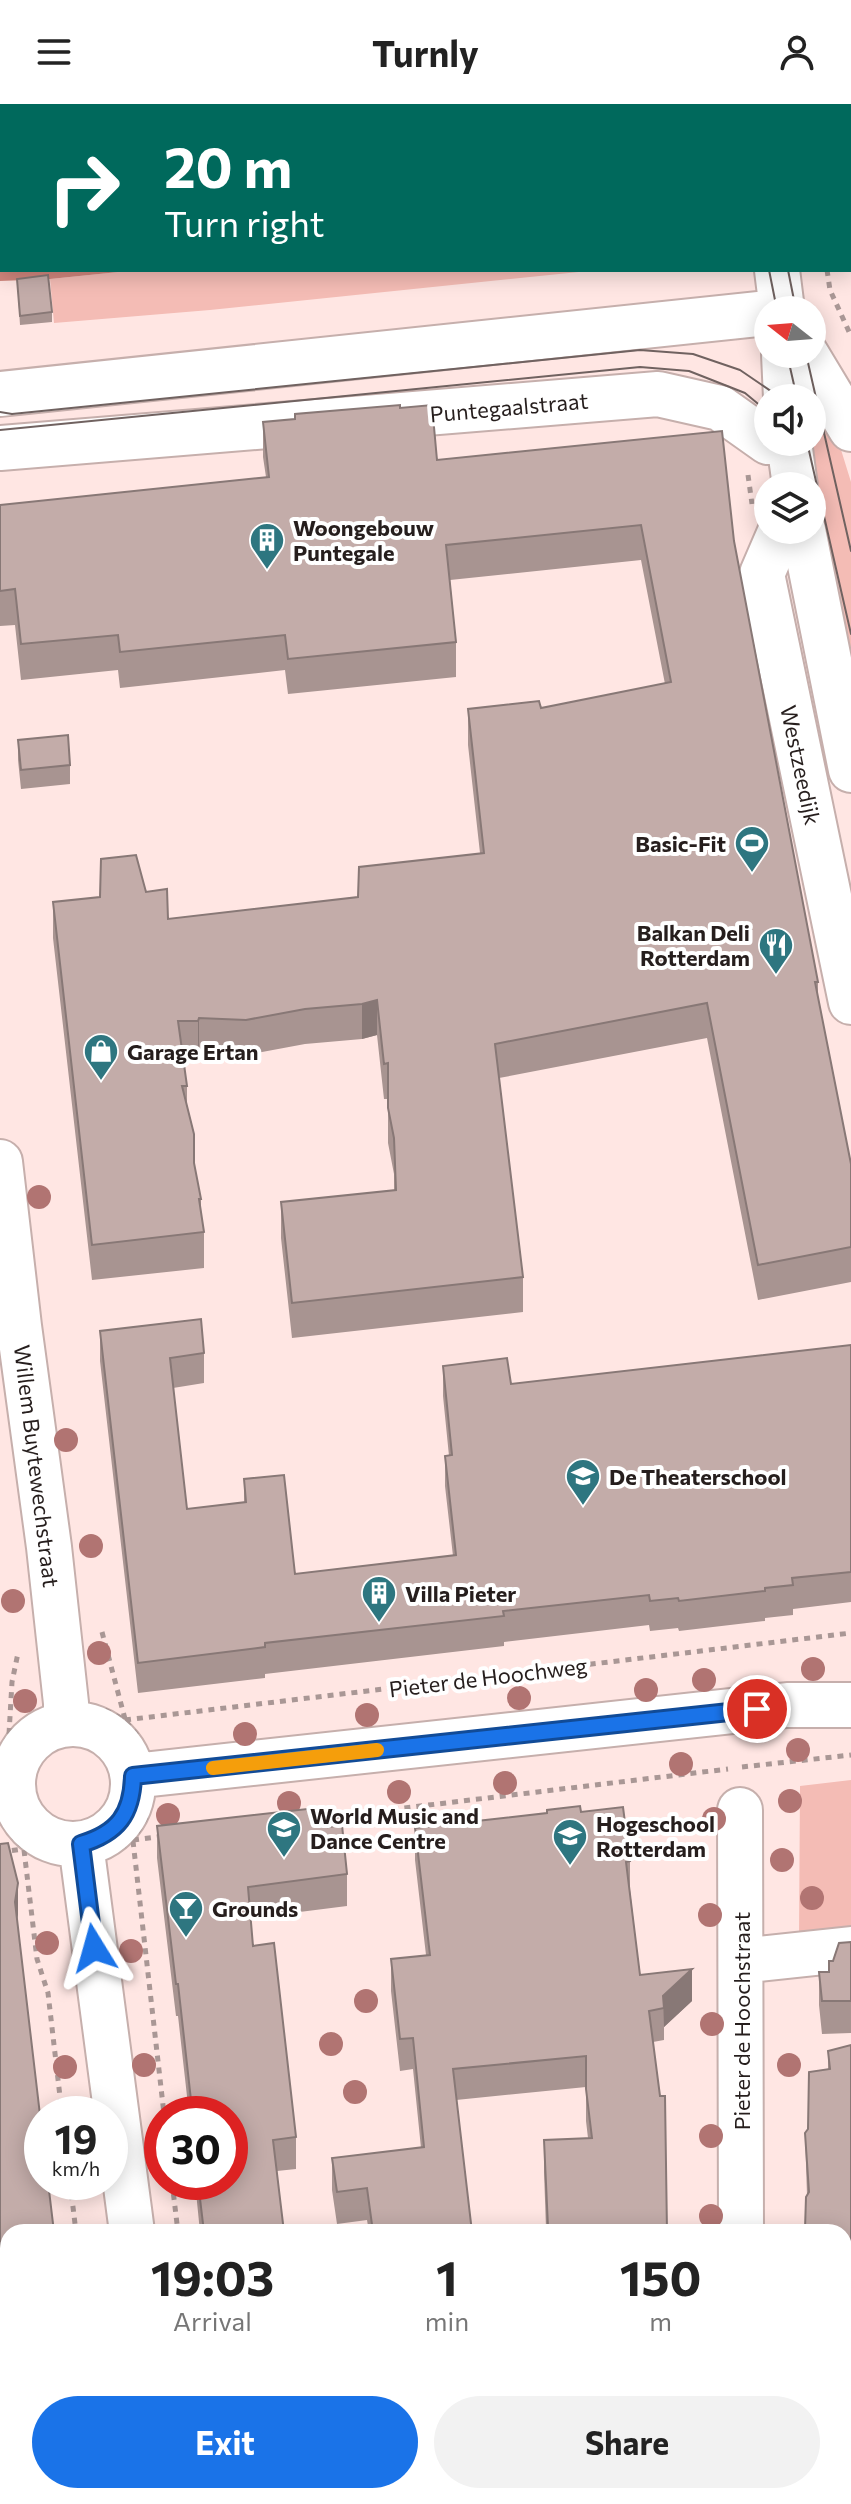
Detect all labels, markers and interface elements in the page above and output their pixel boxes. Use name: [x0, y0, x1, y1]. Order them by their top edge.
icon: menu: [32, 30, 76, 74]
text: Turnly: [372, 30, 479, 74]
icon: person: [775, 30, 819, 74]
text: 20 m: [164, 131, 292, 200]
icon: right: [32, 136, 136, 240]
text: Turn right: [164, 200, 325, 244]
north arrow: [754, 296, 826, 368]
map controls: [754, 296, 826, 544]
button: sound: [754, 384, 826, 456]
street label: Puntegaalstraat: [429, 387, 589, 427]
button: layers: [754, 472, 826, 544]
place label: Woongebouw Puntegale: [293, 514, 434, 566]
building icon: Woongebouw Puntegale: [248, 521, 286, 571]
street label: Westzeedijk: [775, 703, 827, 827]
sports icon: Basic-Fit: [733, 824, 771, 874]
place label: Basic-Fit: [635, 830, 726, 857]
place label: Balkan Deli Rotterdam: [637, 919, 750, 971]
restaurant icon: Balkan Deli Rotterdam: [757, 926, 795, 976]
shop icon: Garage Ertan: [82, 1032, 120, 1082]
place label: Garage Ertan: [127, 1038, 259, 1065]
street label: Willem Buytewechstraat: [9, 1343, 65, 1589]
school or university icon: De Theaterschool: [564, 1457, 602, 1507]
place label: De Theaterschool: [609, 1463, 787, 1490]
building icon: Villa Pieter: [360, 1574, 398, 1624]
place label: Villa Pieter: [405, 1580, 516, 1607]
street label: Pieter de Hoochweg: [387, 1651, 589, 1703]
pin: [723, 1675, 791, 1743]
icon: arrive: [735, 1687, 779, 1731]
place label: World Music and Dance Centre: [310, 1802, 479, 1854]
school or university icon: World Music and Dance Centre: [265, 1809, 303, 1859]
place label: Hogeschool Rotterdam: [596, 1810, 715, 1862]
school or university icon: Hogeschool Rotterdam: [551, 1817, 589, 1867]
bar icon: Grounds: [167, 1889, 205, 1939]
place label: Grounds: [212, 1895, 298, 1922]
position arrow: [52, 1906, 136, 1990]
street label: Pieter de Hoochstraat: [728, 1912, 755, 2130]
speed limit sign: 30: [144, 2096, 248, 2200]
text: 19: [55, 2113, 97, 2162]
text: km/h: [52, 2156, 100, 2180]
text: 19:03: [151, 2247, 274, 2306]
text: 1: [436, 2247, 458, 2306]
text: 150: [620, 2247, 701, 2306]
text: Arrival: [173, 2305, 252, 2336]
text: min: [425, 2305, 469, 2336]
text: m: [649, 2305, 672, 2336]
button: Exit: [32, 2396, 418, 2488]
button: Share: [434, 2396, 820, 2488]

